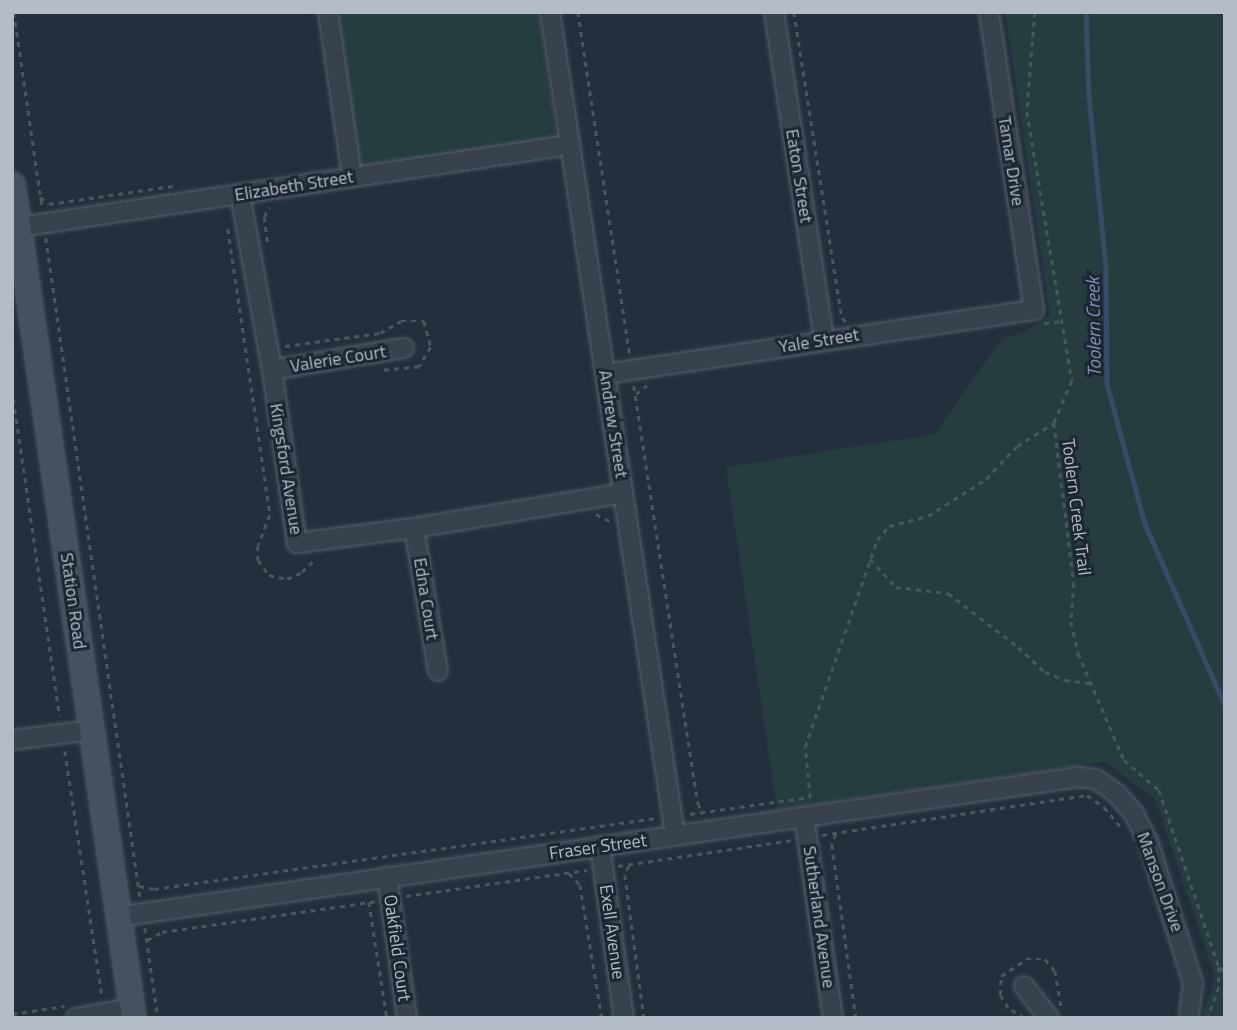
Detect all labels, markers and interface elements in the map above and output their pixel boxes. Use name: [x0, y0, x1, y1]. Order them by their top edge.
street label: Tamar Drive: [993, 115, 1029, 207]
street label: Eaton Street: [781, 127, 817, 225]
street label: Elizabeth Street: [233, 166, 355, 206]
water label: Toolern Creek: [1081, 277, 1105, 377]
street label: Yale Street: [777, 324, 861, 358]
street label: Valerie Court: [289, 341, 387, 377]
street label: Andrew Street: [594, 368, 632, 480]
street label: Kingsford Avenue: [265, 402, 307, 536]
street label: Toolern Creek Trail: [1057, 437, 1095, 577]
street label: Station Road: [56, 551, 90, 651]
street label: Edna Court: [409, 556, 443, 642]
street label: Fraser Street: [548, 829, 648, 865]
street label: Manson Drive: [1132, 829, 1188, 935]
street label: Sutherland Avenue: [798, 845, 840, 989]
street label: Exell Avenue: [595, 883, 629, 981]
street label: Oakfield Court: [379, 893, 415, 1003]

